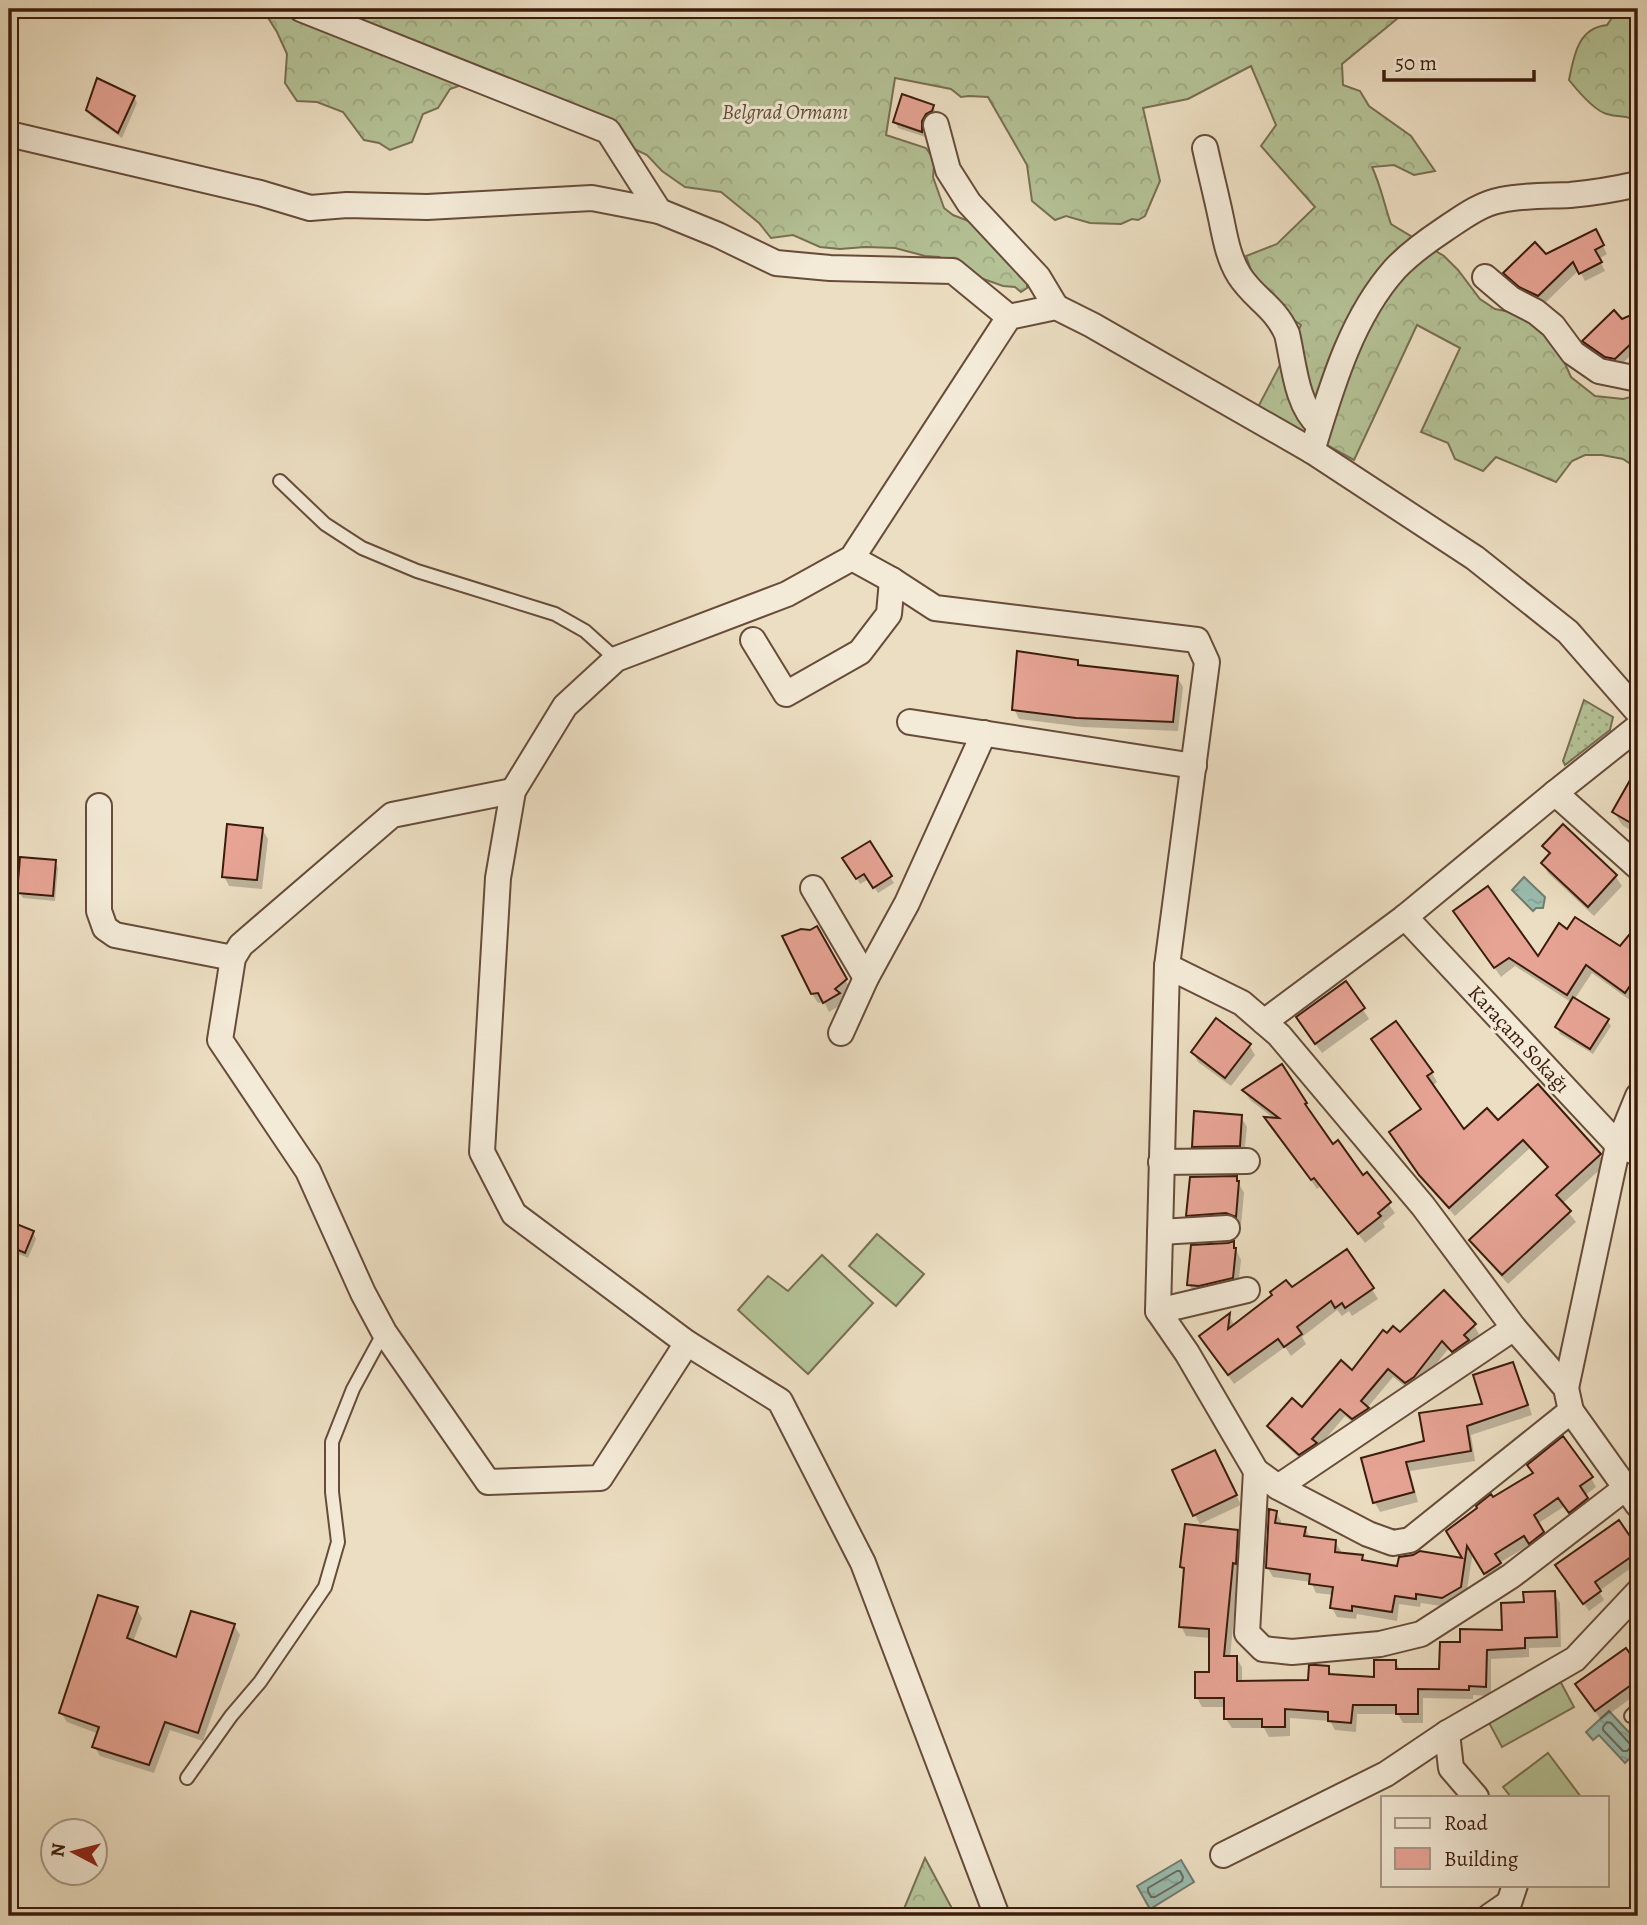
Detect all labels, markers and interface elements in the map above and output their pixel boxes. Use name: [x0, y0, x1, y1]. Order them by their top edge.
scale bar: [1384, 38, 1535, 82]
text: 50 m: [1395, 49, 1437, 77]
park label: Belgrad Ormanı: [722, 98, 848, 126]
street label: Karaçam Sokağı: [1462, 979, 1576, 1099]
legend: [1381, 1796, 1608, 1886]
text: Road: [1444, 1809, 1488, 1837]
north arrow: [38, 1816, 108, 1886]
text: N: [44, 1841, 72, 1859]
text: Building: [1444, 1845, 1519, 1873]

